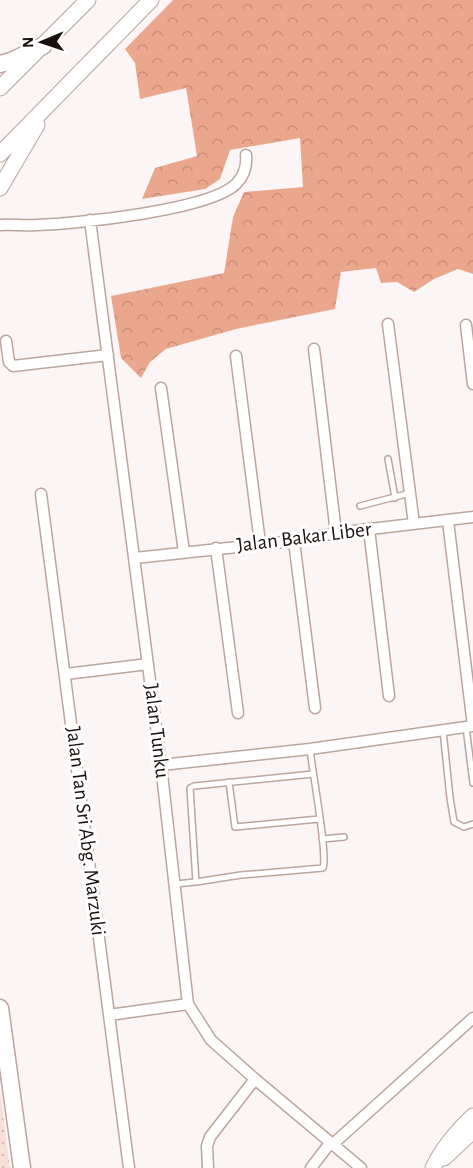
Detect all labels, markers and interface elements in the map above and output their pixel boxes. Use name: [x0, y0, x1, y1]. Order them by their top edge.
north arrow: [12, 12, 72, 72]
text: N: [20, 37, 36, 48]
street label: Jalan Bakar Liber: [235, 518, 373, 556]
street label: Jalan Tunku: [141, 683, 173, 780]
street label: Jalan Tan Sri Abg. Marzuki: [63, 725, 109, 937]

